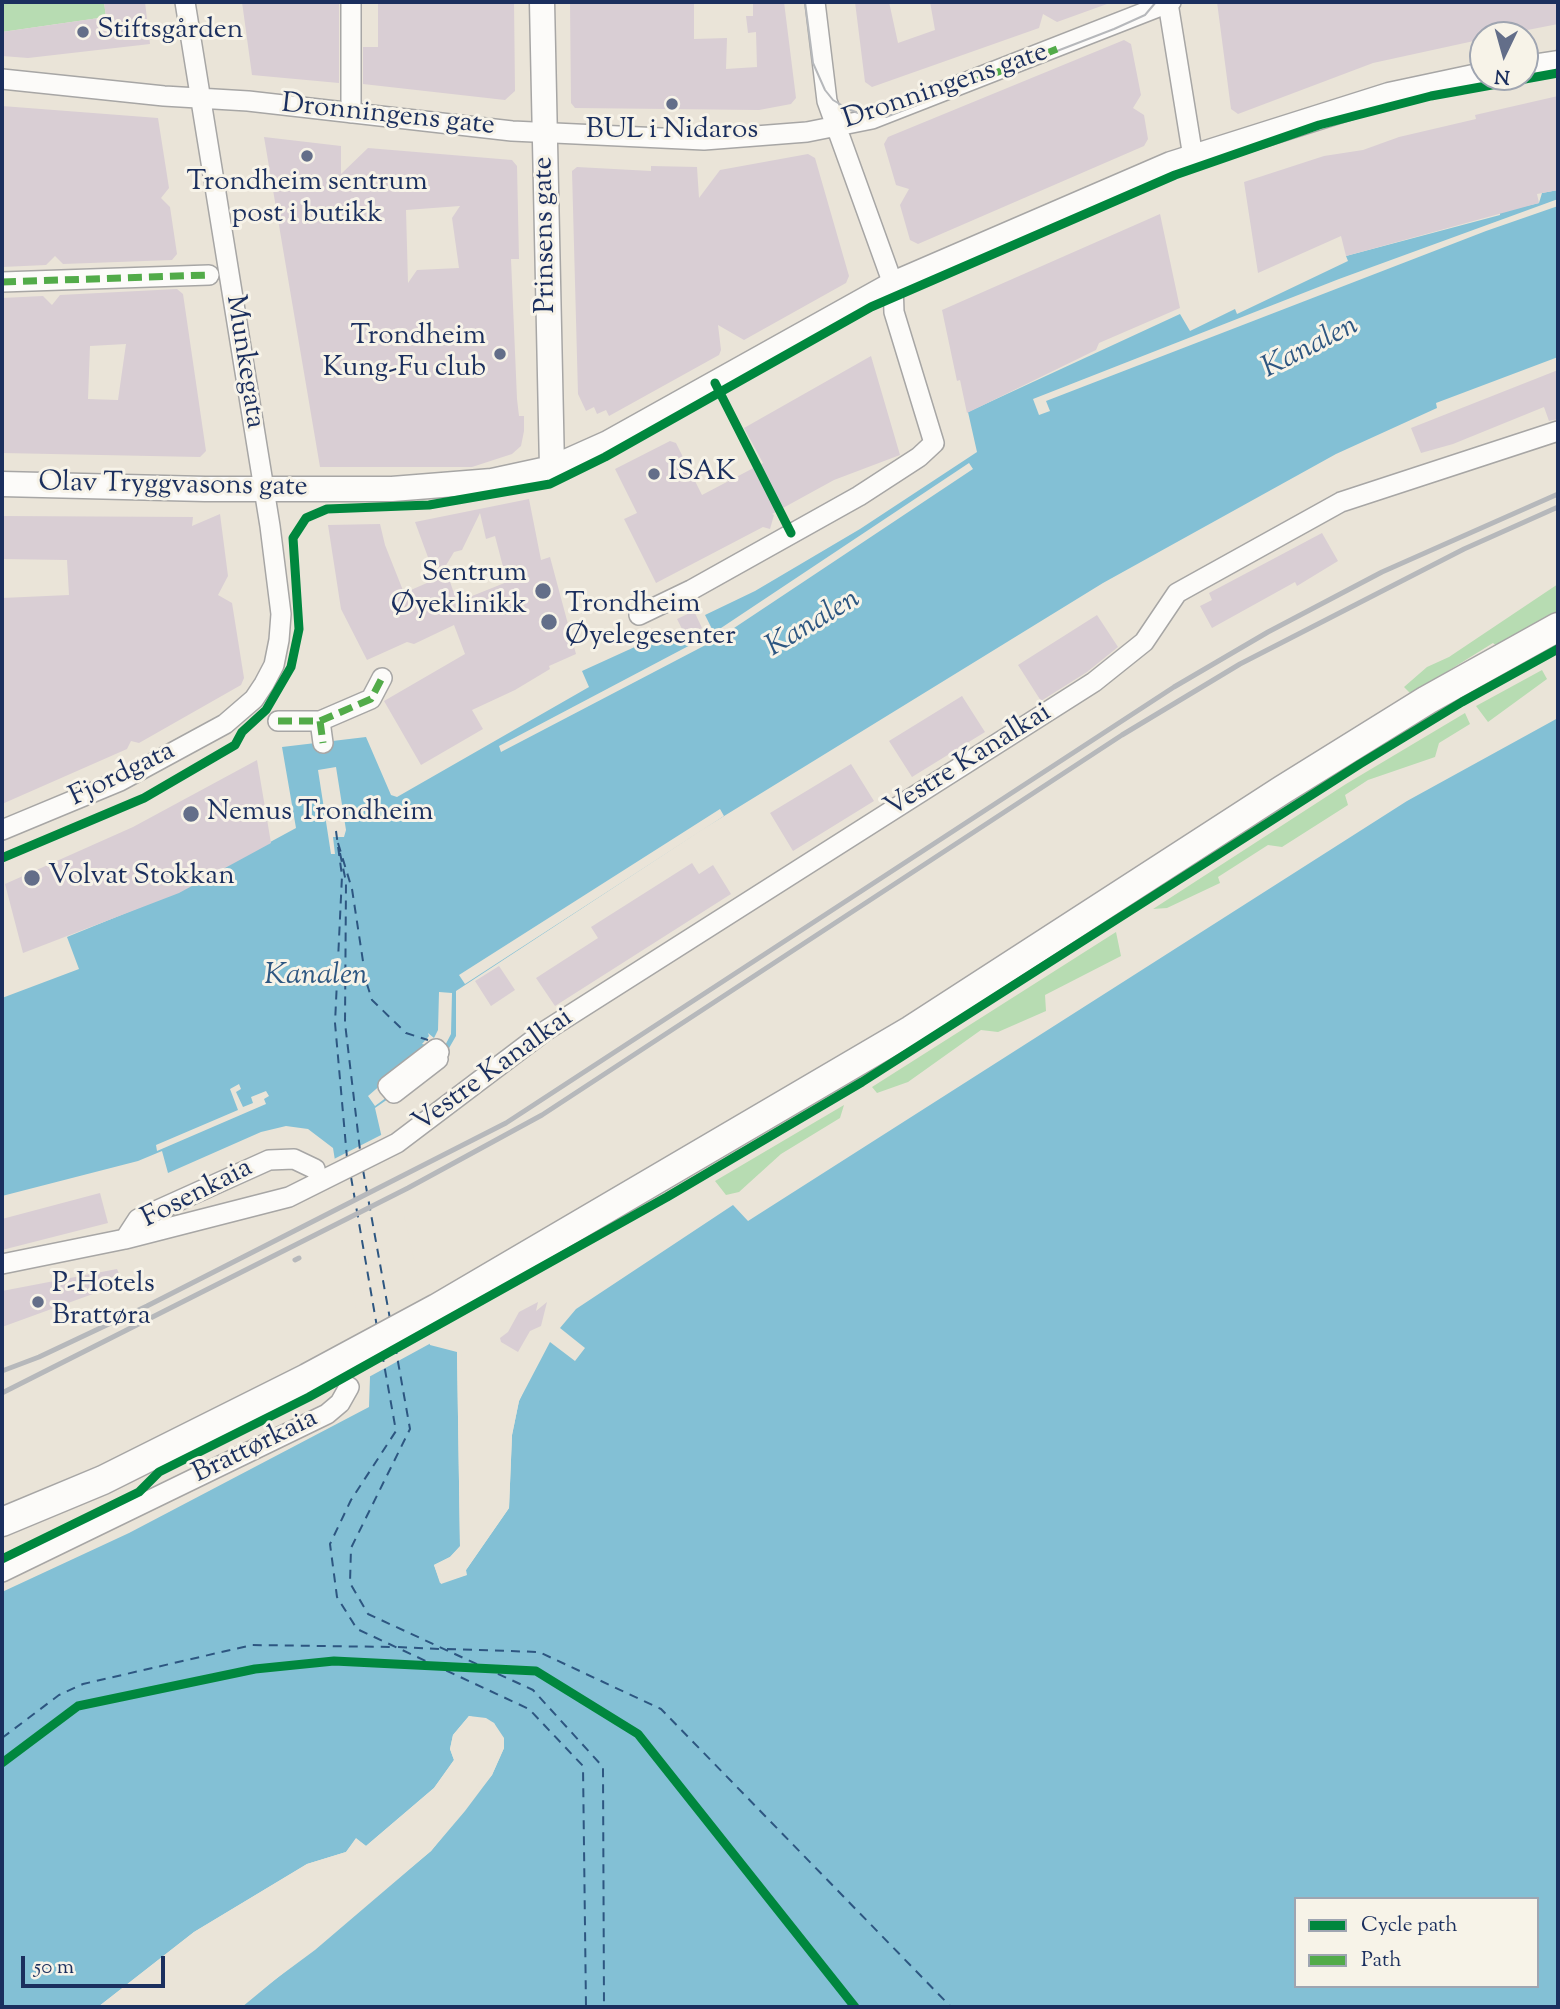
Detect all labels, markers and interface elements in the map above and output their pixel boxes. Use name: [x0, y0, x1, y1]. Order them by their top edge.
place label: Stiftsgården: [97, 15, 243, 49]
north arrow: [1469, 21, 1539, 91]
marker: Stiftsgården: [75, 24, 91, 40]
street label: Dronningens gate: [839, 37, 1053, 139]
text: N: [1494, 61, 1511, 90]
street label: Dronningens gate: [280, 89, 496, 145]
marker: BUL i Nidaros: [664, 96, 680, 112]
place label: BUL i Nidaros: [586, 115, 758, 149]
marker: Trondheim sentrum post i butikk: [299, 148, 315, 164]
street label: Prinsens gate: [529, 156, 565, 314]
place label: Trondheim sentrum post i butikk: [186, 167, 428, 233]
street label: Munkegata: [216, 293, 270, 431]
water label: Kanalen: [1257, 309, 1365, 389]
place label: Trondheim Kung-Fu club: [323, 321, 486, 387]
marker: Trondheim Kung-Fu club: [492, 346, 508, 362]
place label: ISAK: [668, 457, 736, 491]
marker: ISAK: [646, 466, 662, 482]
street label: Olav Tryggvasons gate: [38, 468, 308, 506]
place label: Sentrum Øyeklinikk: [391, 558, 527, 624]
marker: Sentrum Øyeklinikk: [533, 581, 553, 601]
water label: Kanalen: [760, 583, 868, 667]
place label: Trondheim Øyelegesenter: [565, 589, 736, 655]
marker: Trondheim Øyelegesenter: [539, 612, 559, 632]
street label: Vestre Kanalkai: [880, 697, 1058, 827]
street label: Fjordgata: [65, 736, 181, 816]
place label: Nemus Trondheim: [207, 797, 433, 831]
marker: Nemus Trondheim: [181, 804, 201, 824]
place label: Volvat Stokkan: [48, 861, 235, 895]
marker: Volvat Stokkan: [22, 868, 42, 888]
water label: Kanalen: [264, 960, 368, 996]
street label: Vestre Kanalkai: [407, 1003, 581, 1141]
street label: Fosenkaia: [137, 1153, 259, 1237]
place label: P-Hotels Brattøra: [52, 1269, 155, 1335]
marker: P-Hotels Brattøra: [30, 1294, 46, 1310]
street label: Brattørkaia: [188, 1403, 324, 1493]
legend: [1294, 1897, 1539, 1988]
text: Cycle path: [1361, 1911, 1458, 1941]
scale bar: [24, 1942, 168, 1986]
text: Path: [1361, 1946, 1402, 1976]
text: 50 m: [34, 1953, 74, 1983]

